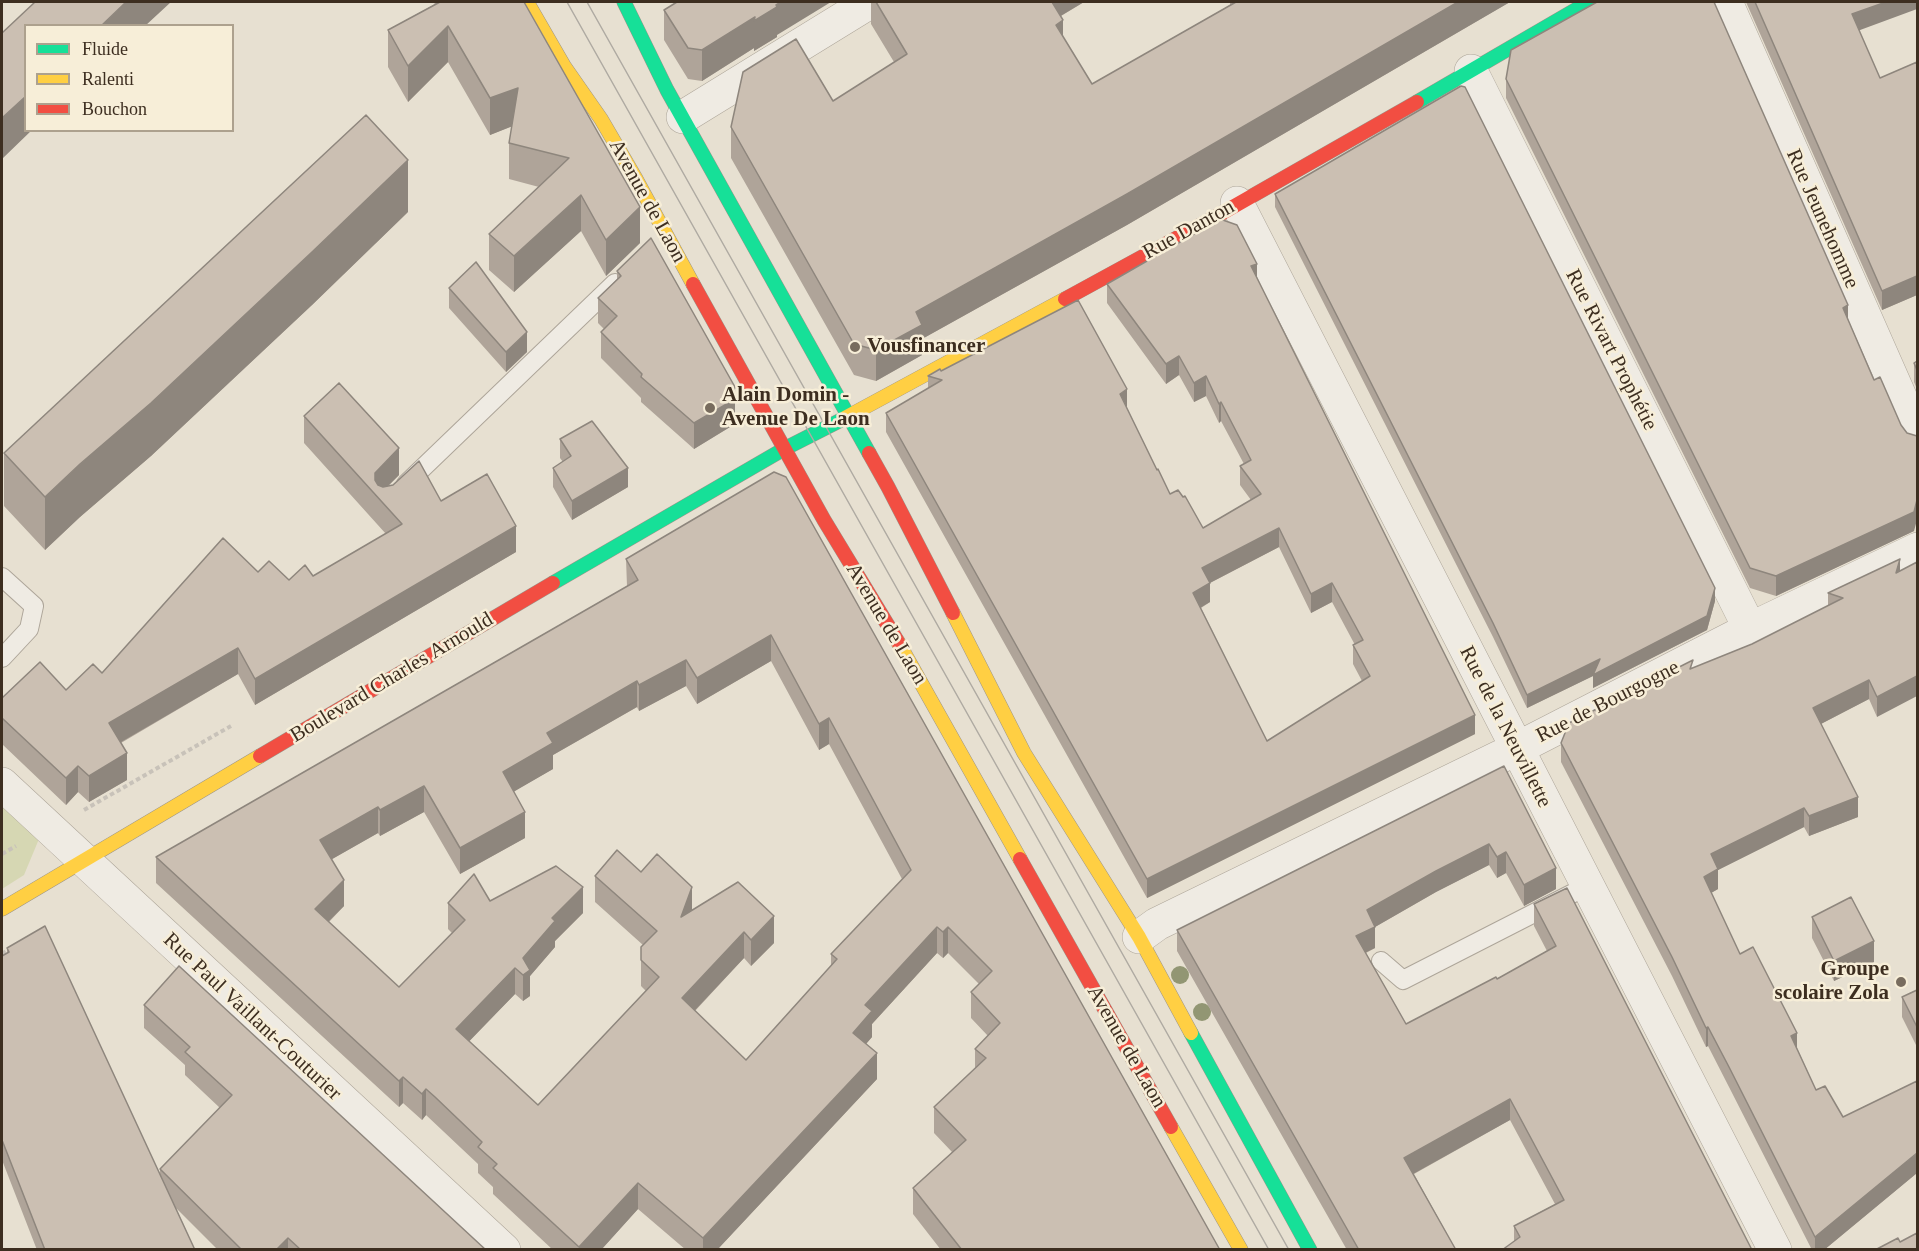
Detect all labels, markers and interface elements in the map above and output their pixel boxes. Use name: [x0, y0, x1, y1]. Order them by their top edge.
legend: [24, 24, 234, 132]
text: Fluide: [82, 39, 128, 59]
text: Ralenti: [82, 69, 134, 89]
text: Bouchon: [82, 99, 147, 119]
street label: Avenue de Laon: [603, 135, 691, 267]
street label: Rue Jeunehomme: [1780, 145, 1864, 293]
street label: Rue Danton: [1139, 195, 1239, 265]
street label: Rue Rivart Prophétie: [1560, 265, 1662, 435]
place label: Vousfinancer: [867, 334, 985, 360]
marker: Vousfinancer: [848, 340, 862, 354]
place label: Alain Domin - Avenue De Laon: [722, 383, 870, 433]
marker: Alain Domin - Avenue De Laon: [703, 401, 717, 415]
street label: Avenue de Laon: [840, 559, 932, 689]
street label: Boulevard Charles Arnould: [286, 607, 498, 749]
street label: Rue de la Neuvillette: [1453, 642, 1557, 812]
street label: Rue de Bourgogne: [1532, 655, 1684, 749]
street label: Rue Paul Vaillant-Couturier: [158, 928, 346, 1106]
place label: Groupe scolaire Zola: [1774, 957, 1889, 1007]
marker: Groupe scolaire Zola: [1894, 975, 1908, 989]
street label: Avenue de Laon: [1081, 981, 1171, 1113]

